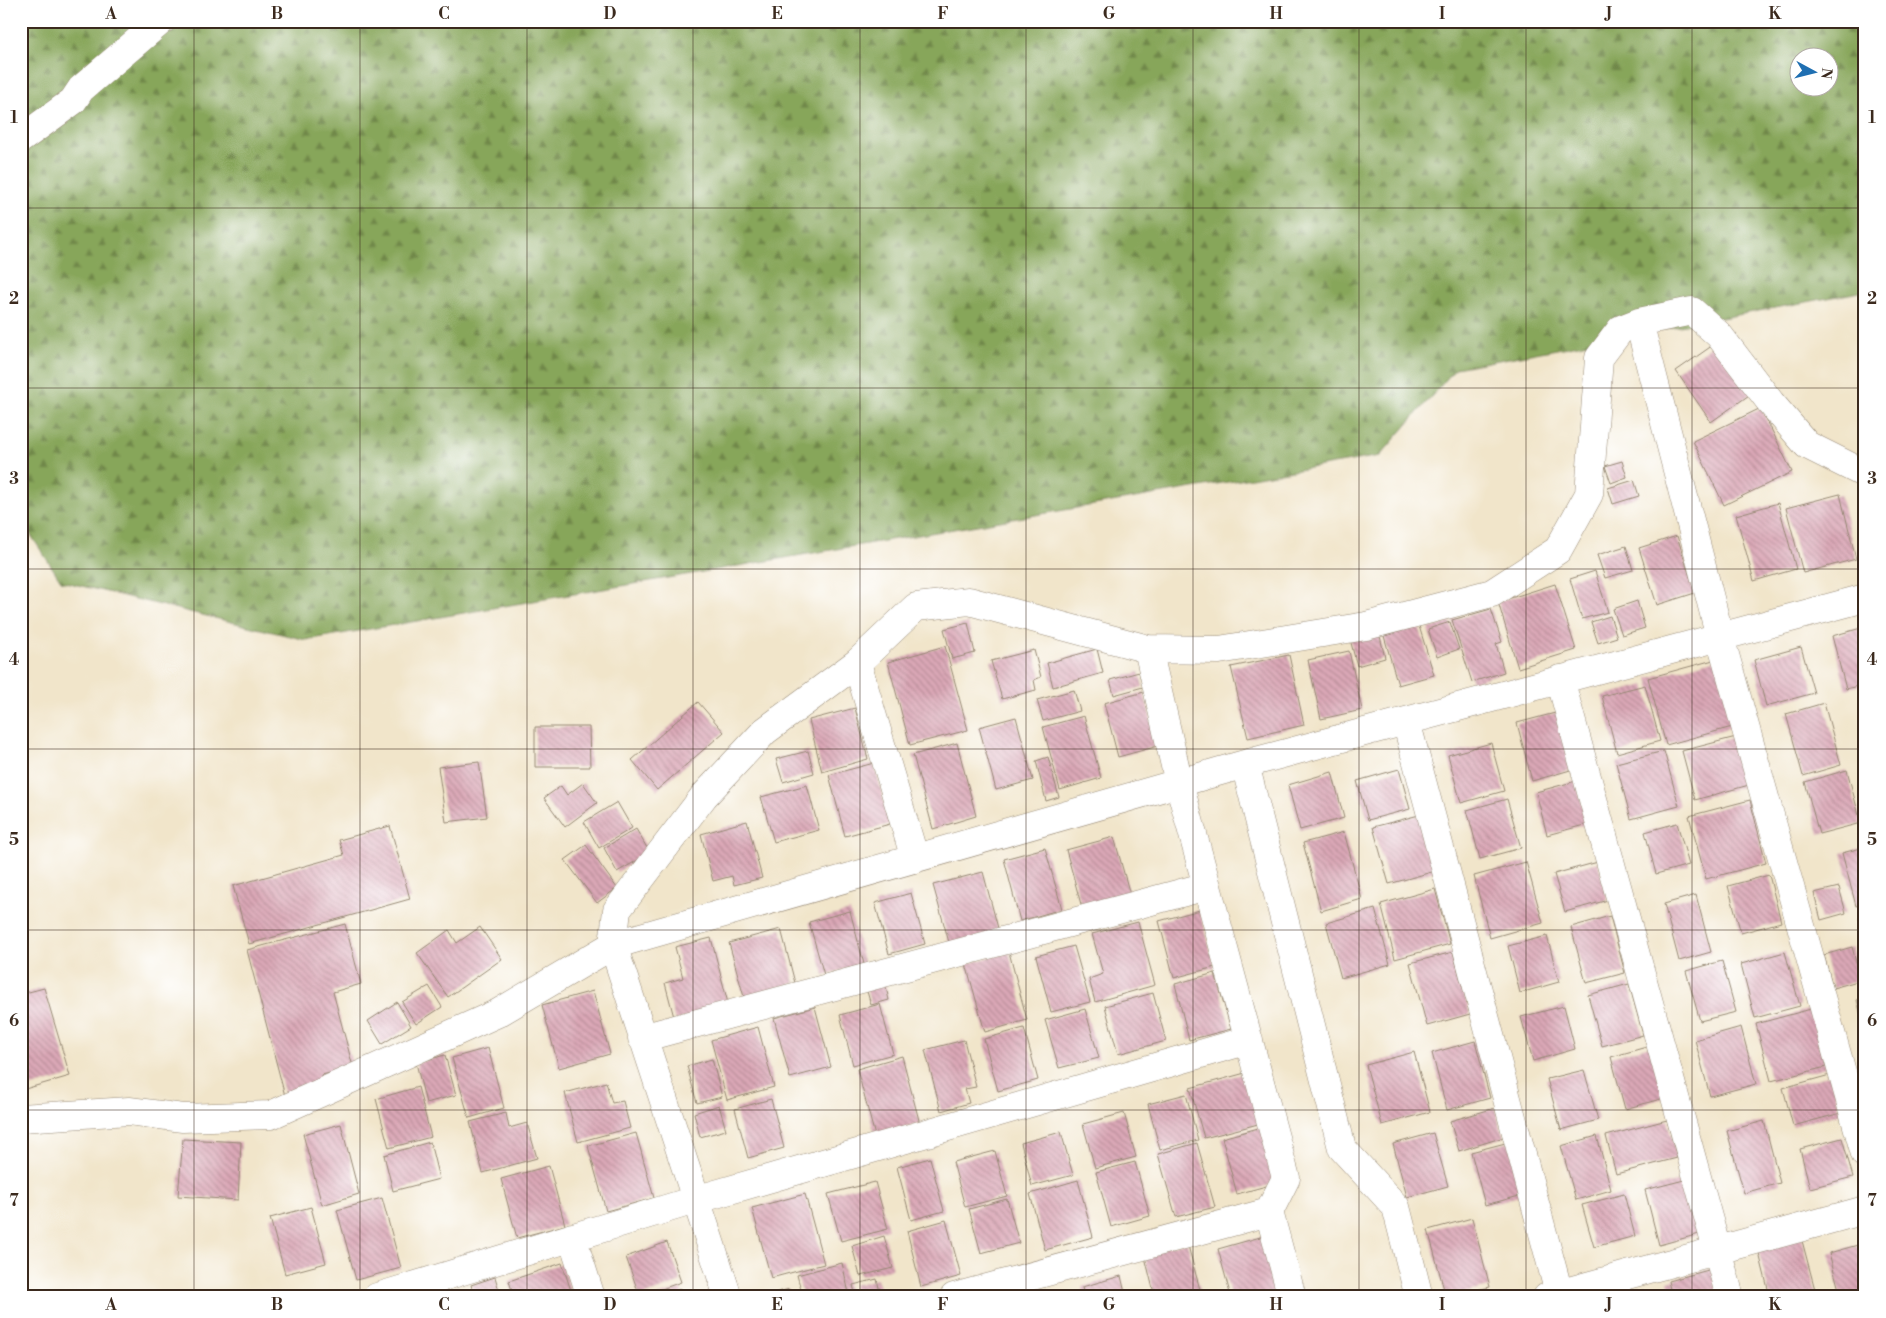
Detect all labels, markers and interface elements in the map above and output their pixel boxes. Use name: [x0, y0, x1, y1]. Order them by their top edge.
text: A: [104, 4, 117, 24]
text: B: [271, 4, 283, 24]
text: C: [438, 4, 450, 24]
text: D: [604, 4, 617, 24]
text: E: [771, 4, 783, 24]
text: F: [937, 4, 949, 24]
text: G: [1103, 4, 1116, 24]
text: H: [1269, 4, 1283, 24]
text: I: [1439, 4, 1445, 24]
text: J: [1604, 4, 1612, 24]
text: K: [1769, 4, 1783, 24]
north arrow: [1788, 48, 1838, 98]
text: N: [1816, 67, 1836, 80]
text: 1: [10, 108, 18, 128]
text: 1: [1868, 108, 1876, 128]
text: 2: [9, 289, 19, 309]
text: 2: [1867, 289, 1877, 309]
text: 3: [9, 469, 19, 489]
text: 3: [1867, 469, 1877, 489]
text: 4: [9, 650, 20, 670]
text: 4: [1867, 650, 1878, 670]
text: 5: [9, 830, 19, 850]
text: 5: [1867, 830, 1877, 850]
text: 6: [9, 1011, 19, 1031]
text: 6: [1867, 1011, 1877, 1031]
text: 7: [9, 1191, 19, 1211]
text: 7: [1867, 1191, 1877, 1211]
text: A: [104, 1295, 117, 1315]
text: B: [271, 1295, 283, 1315]
text: C: [438, 1295, 450, 1315]
text: D: [604, 1295, 617, 1315]
text: E: [771, 1295, 783, 1315]
text: F: [937, 1295, 949, 1315]
text: G: [1103, 1295, 1116, 1315]
text: H: [1269, 1295, 1283, 1315]
text: I: [1439, 1295, 1445, 1315]
text: J: [1604, 1295, 1612, 1315]
text: K: [1769, 1295, 1783, 1315]

